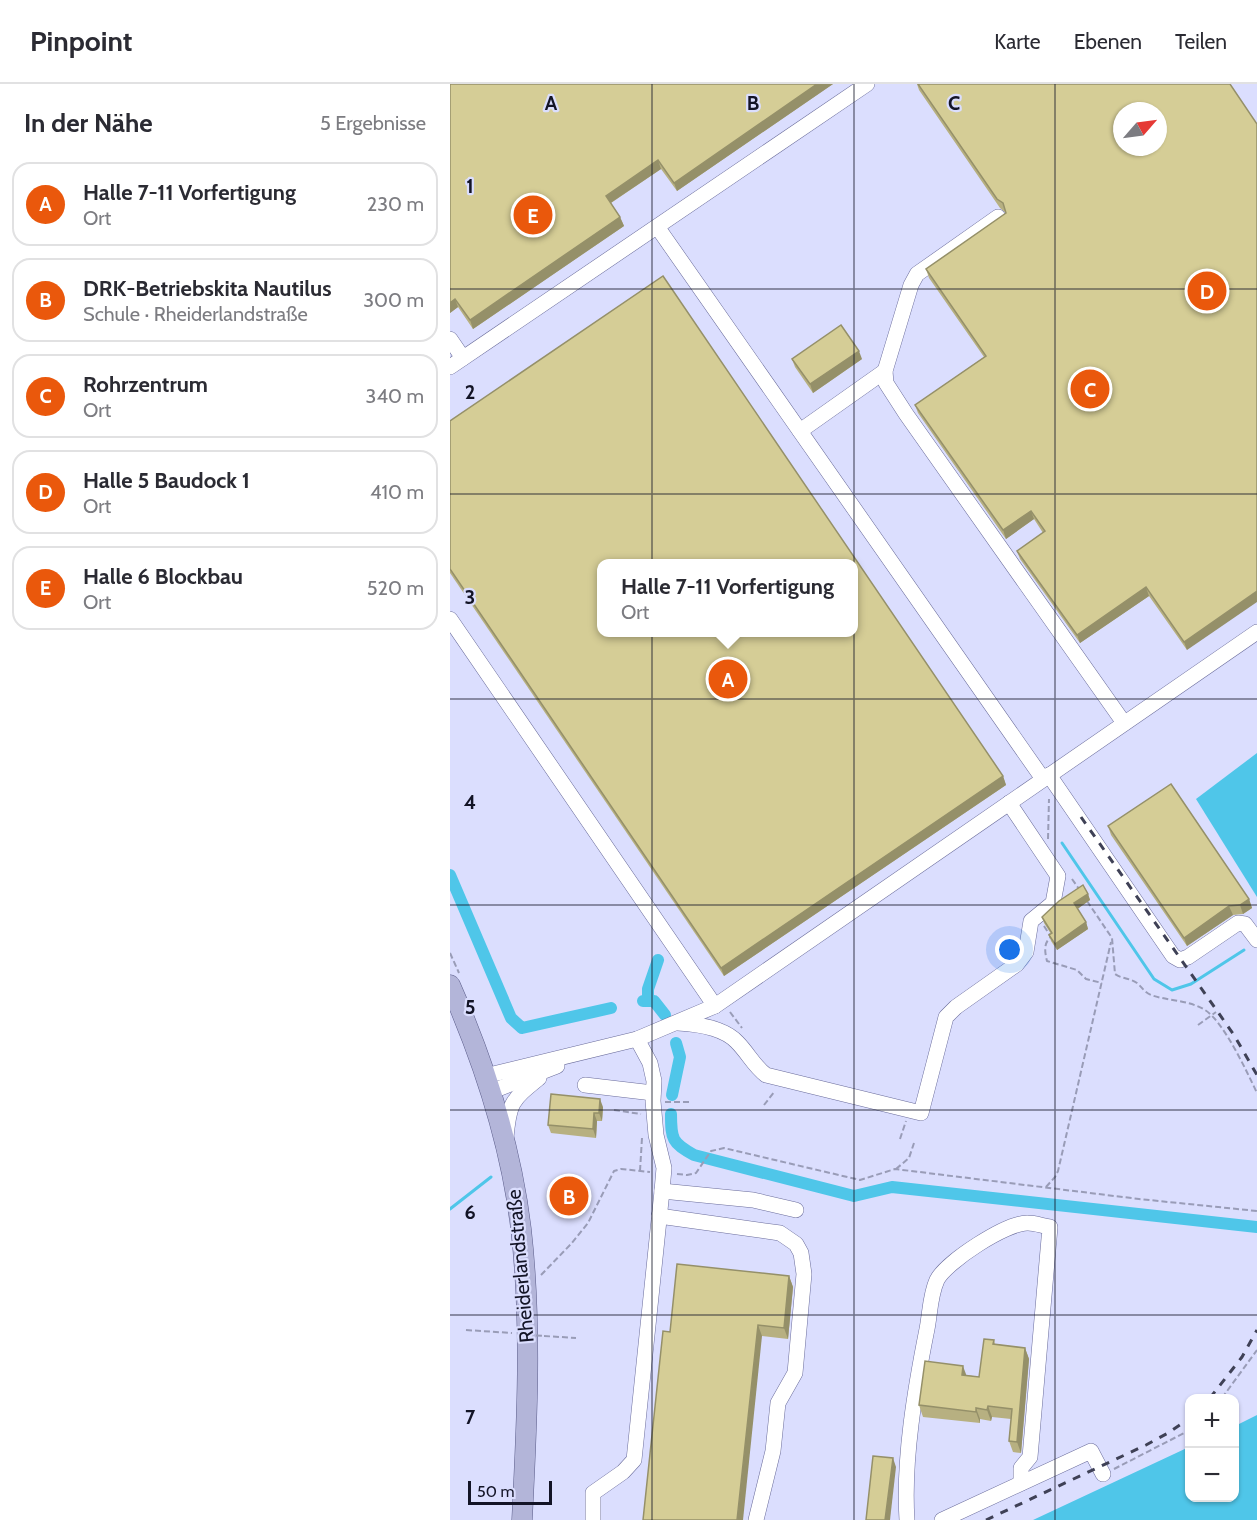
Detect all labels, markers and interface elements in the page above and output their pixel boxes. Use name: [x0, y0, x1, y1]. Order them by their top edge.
text: Pinpoint: [30, 24, 132, 58]
text: Karte: [994, 29, 1041, 54]
text: Ebenen: [1074, 29, 1142, 54]
text: Teilen: [1175, 29, 1227, 54]
text: A: [545, 91, 558, 115]
text: B: [747, 91, 759, 115]
text: C: [948, 91, 960, 115]
north arrow: [1113, 102, 1167, 156]
text: In der Nähe: [24, 107, 153, 139]
text: 5 Ergebnisse: [320, 111, 426, 135]
text: 1: [466, 174, 474, 198]
text: Halle 7-11 Vorfertigung: [83, 179, 296, 206]
text: A: [39, 192, 52, 216]
text: 230 m: [367, 192, 424, 216]
pin: E: [514, 192, 553, 238]
text: Ort: [83, 206, 111, 230]
pin: D: [1188, 268, 1227, 314]
text: DRK-Betriebskita Nautilus: [83, 275, 332, 302]
text: B: [39, 288, 52, 312]
text: 300 m: [363, 288, 424, 312]
text: Schule · Rheiderlandstraße: [83, 302, 308, 326]
pin: C: [1070, 366, 1110, 412]
text: Rohrzentrum: [83, 371, 208, 398]
text: 2: [465, 380, 475, 404]
text: C: [39, 384, 52, 408]
text: 340 m: [366, 384, 424, 408]
text: Ort: [83, 398, 111, 422]
text: Halle 5 Baudock 1: [83, 467, 250, 494]
text: D: [38, 480, 53, 504]
text: 410 m: [370, 480, 424, 504]
text: Ort: [83, 494, 111, 518]
popup: [597, 559, 858, 637]
text: Halle 6 Blockbau: [83, 563, 243, 590]
text: Halle 7-11 Vorfertigung: [621, 573, 834, 600]
text: E: [40, 576, 51, 600]
text: 520 m: [367, 576, 424, 600]
text: 3: [465, 585, 475, 609]
text: Ort: [83, 590, 111, 614]
text: Ort: [621, 600, 649, 624]
pin: A: [708, 656, 748, 702]
text: 4: [464, 790, 476, 814]
your location: [995, 935, 1024, 964]
text: 5: [465, 995, 475, 1019]
pin: B: [550, 1174, 588, 1218]
street label: Rheiderlandstraße: [501, 1188, 539, 1344]
text: 6: [464, 1200, 476, 1224]
map controls: [1185, 1394, 1239, 1502]
button: +: [1185, 1394, 1239, 1448]
text: 7: [465, 1405, 476, 1429]
button: −: [1185, 1448, 1239, 1502]
scale bar: [468, 1478, 552, 1506]
text: 50 m: [477, 1482, 514, 1501]

